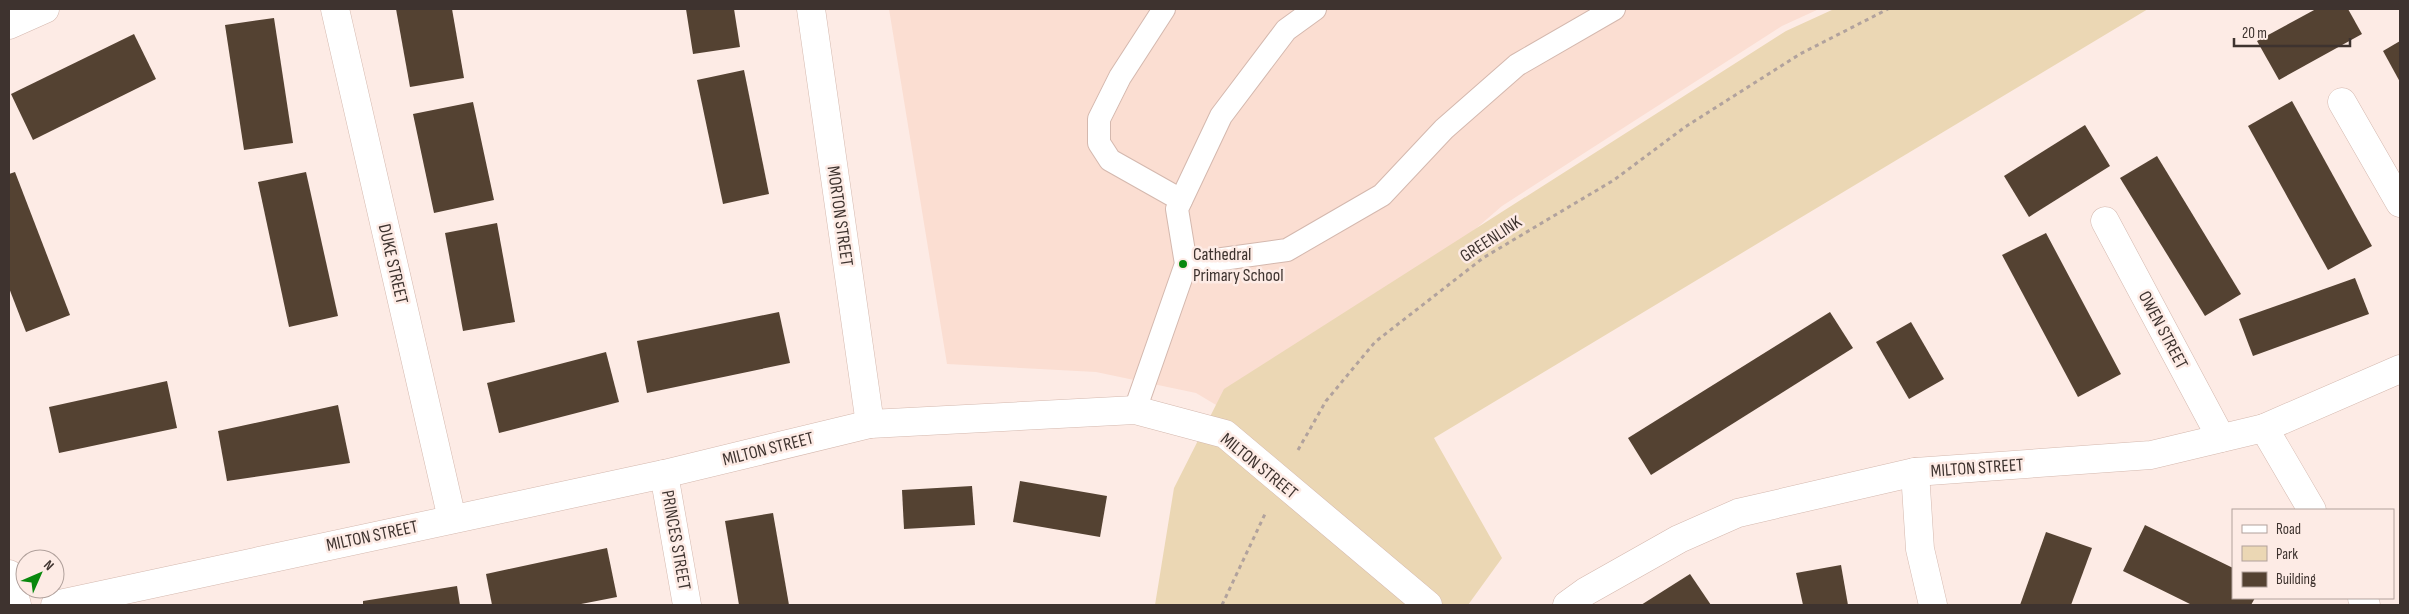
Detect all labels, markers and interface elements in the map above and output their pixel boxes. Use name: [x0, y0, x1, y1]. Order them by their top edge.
scale bar: [2234, 15, 2350, 47]
text: 20 m: [2242, 24, 2267, 43]
street label: MORTON STREET: [823, 165, 857, 267]
street label: GREENLINK: [1456, 211, 1526, 267]
street label: DUKE STREET: [374, 222, 412, 306]
place label: Cathedral Primary School: [1193, 244, 1284, 286]
marker: Cathedral Primary School: [1177, 258, 1189, 270]
street label: OWEN STREET: [2134, 287, 2192, 373]
street label: MILTON STREET: [720, 428, 816, 470]
street label: MILTON STREET: [1216, 429, 1302, 503]
street label: MILTON STREET: [1930, 454, 2024, 482]
street label: PRINCES STREET: [657, 489, 695, 591]
legend: [2232, 509, 2394, 599]
street label: MILTON STREET: [324, 516, 420, 556]
text: Road: [2276, 520, 2301, 539]
text: Park: [2276, 545, 2298, 564]
north arrow: [15, 549, 65, 599]
text: N: [40, 557, 57, 574]
text: Building: [2276, 570, 2316, 589]

